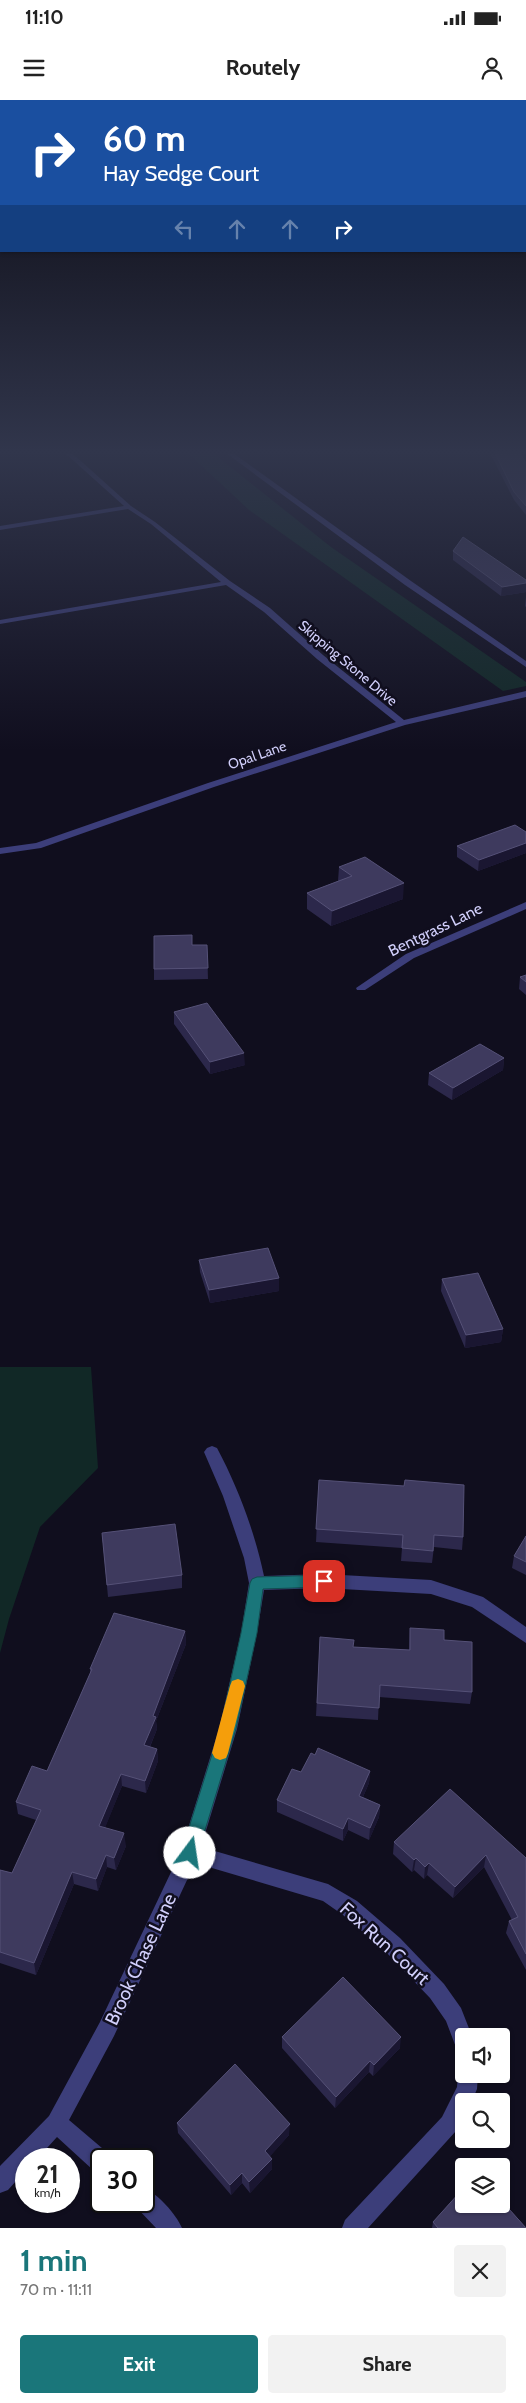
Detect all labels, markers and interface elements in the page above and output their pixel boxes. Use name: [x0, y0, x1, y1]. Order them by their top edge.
text: 11:10: [25, 6, 64, 29]
icon: menu: [20, 54, 48, 82]
text: Routely: [226, 54, 300, 81]
icon: person: [478, 54, 506, 82]
text: 60 m: [103, 117, 186, 160]
icon: right: [20, 120, 85, 185]
text: Hay Sedge Court: [103, 160, 259, 187]
icon: left: [170, 215, 198, 243]
icon: ahead: [223, 215, 251, 243]
icon: ahead: [276, 215, 304, 243]
icon: right: [329, 215, 357, 243]
street label: Skipping Stone Drive: [295, 616, 401, 710]
street label: Opal Lane: [226, 737, 288, 773]
street label: Bentgrass Lane: [385, 899, 485, 960]
pin: [303, 1560, 345, 1602]
icon: arrive: [310, 1567, 338, 1595]
position arrow: [163, 1826, 215, 1878]
street label: Brook Chase Lane: [100, 1889, 181, 2029]
street label: Fox Run Court: [335, 1897, 435, 1990]
map controls: [455, 2028, 510, 2213]
button: sound: [455, 2028, 510, 2083]
button: search: [455, 2093, 510, 2148]
speed limit sign: 30: [90, 2148, 155, 2213]
button: layers: [455, 2158, 510, 2213]
text: 21: [36, 2159, 59, 2189]
text: km/h: [34, 2185, 61, 2200]
text: 1 min: [20, 2242, 88, 2279]
button: close: [454, 2245, 506, 2297]
text: 70 m · 11:11: [20, 2280, 92, 2299]
button: Exit: [20, 2335, 258, 2393]
button: Share: [268, 2335, 506, 2393]

